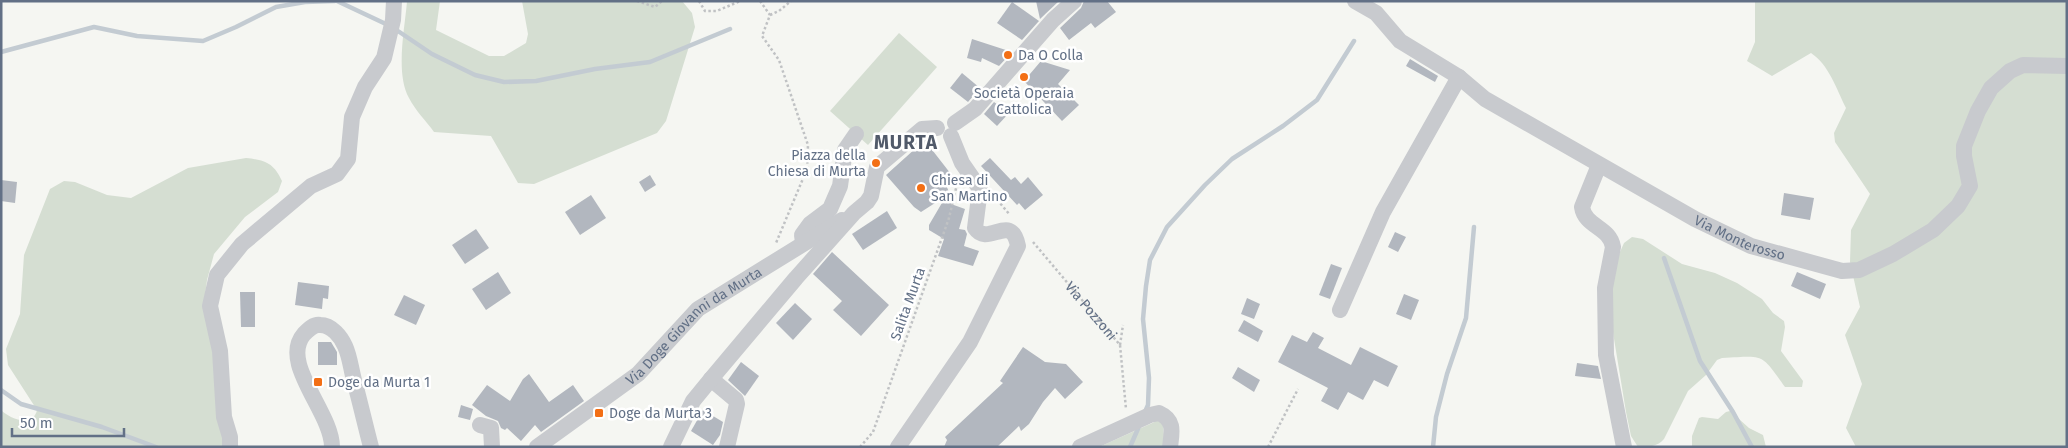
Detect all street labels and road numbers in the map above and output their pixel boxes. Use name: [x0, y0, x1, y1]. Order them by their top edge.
street label: Via Monterosso: [1692, 211, 1787, 264]
street label: Via Doge Giovanni da Murta: [622, 263, 765, 389]
street label: Salita Murta: [887, 265, 929, 343]
street label: Via Pozzoni: [1062, 278, 1121, 344]

